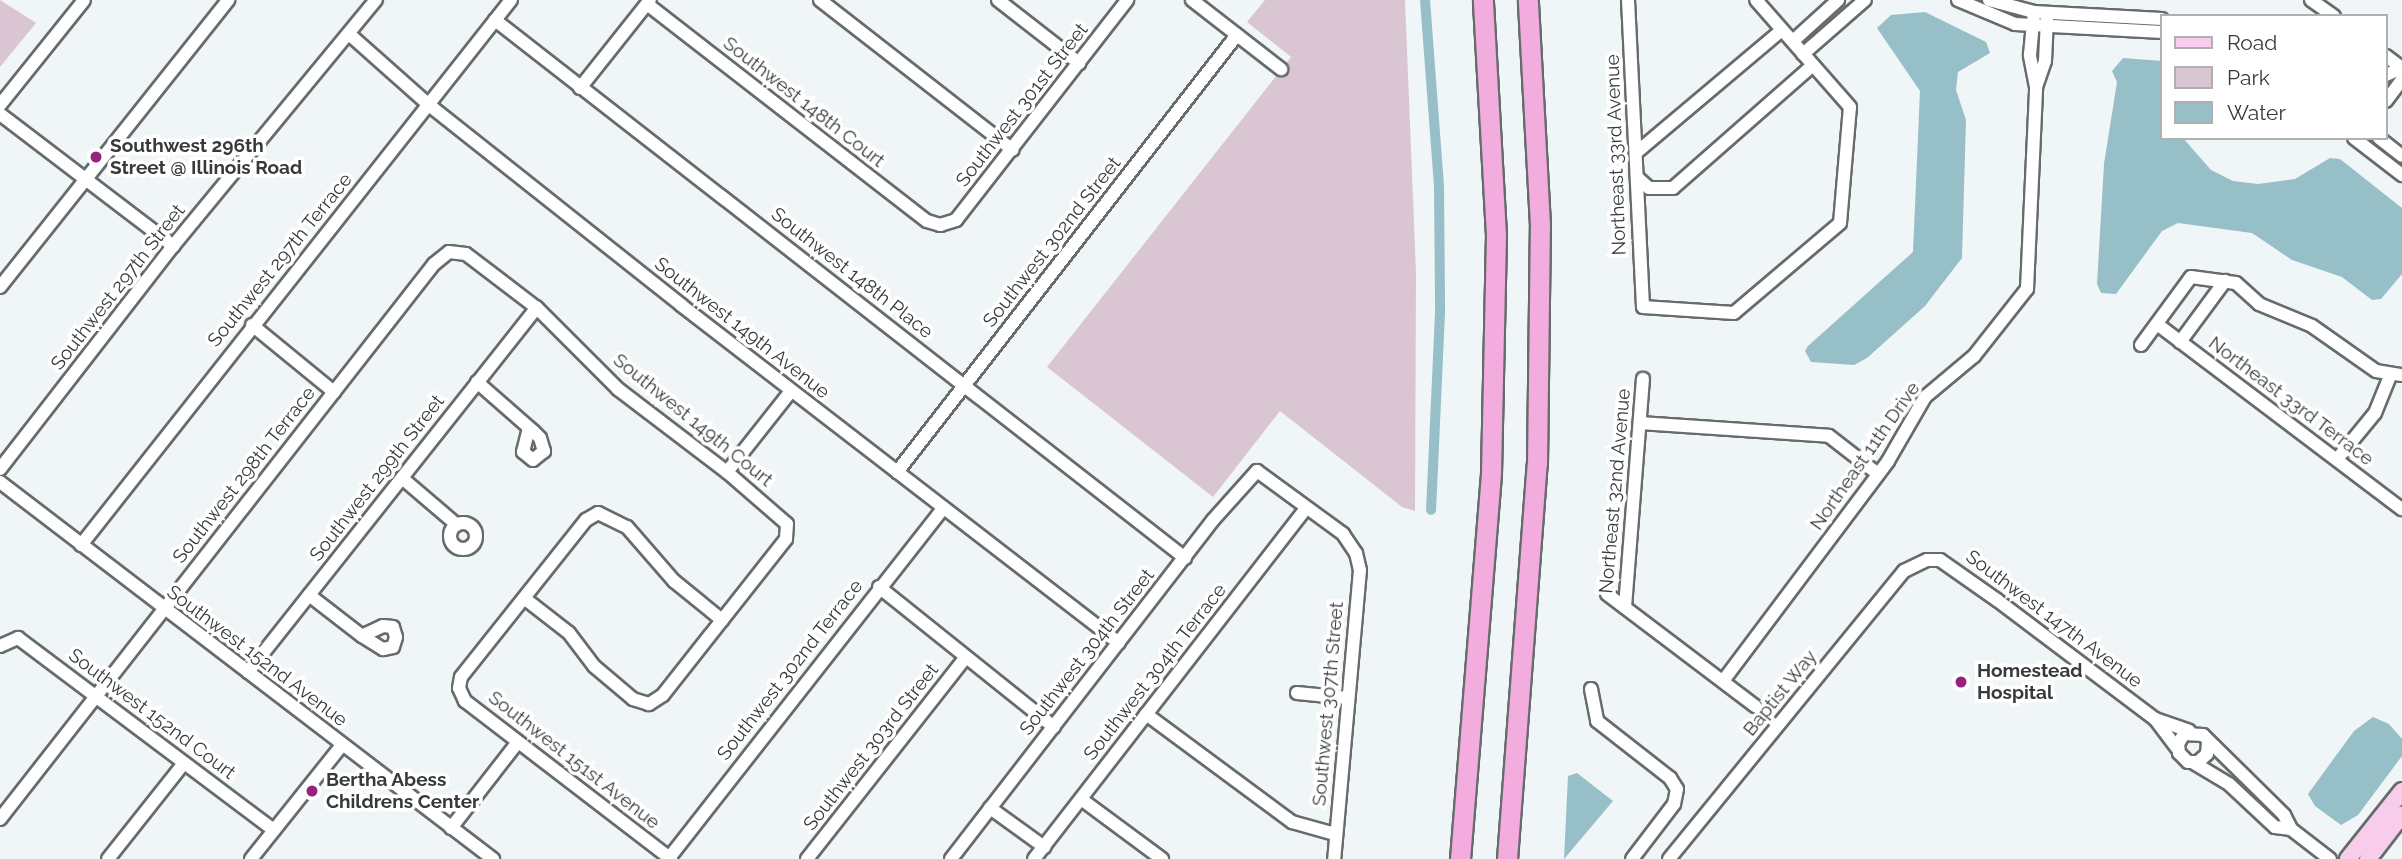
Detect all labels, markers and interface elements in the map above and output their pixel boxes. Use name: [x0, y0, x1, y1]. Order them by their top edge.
legend: [2160, 14, 2388, 140]
street label: Southwest 301st Street: [951, 19, 1093, 191]
text: Road: [2227, 30, 2277, 55]
street label: Southwest 148th Court: [719, 32, 889, 172]
street label: Northeast 33rd Avenue: [1601, 54, 1631, 256]
text: Park: [2227, 65, 2270, 90]
text: Water: [2227, 100, 2286, 125]
place label: Southwest 296th Street @ Illinois Road: [110, 135, 302, 179]
marker: Southwest 296th Street @ Illinois Road: [88, 149, 104, 165]
street label: Southwest 302nd Street: [978, 152, 1126, 332]
street label: Southwest 297th Terrace: [203, 168, 357, 352]
street label: Southwest 297th Street: [46, 200, 190, 374]
street label: Southwest 148th Place: [767, 203, 937, 343]
street label: Southwest 149th Avenue: [650, 252, 834, 404]
street label: Northeast 33rd Terrace: [2204, 331, 2378, 471]
street label: Southwest 149th Court: [609, 349, 777, 491]
street label: Northeast 11th Drive: [1805, 377, 1925, 535]
street label: Southwest 298th Terrace: [168, 382, 320, 568]
street label: Northeast 32nd Avenue: [1595, 387, 1635, 595]
street label: Southwest 299th Street: [305, 390, 449, 566]
street label: Southwest 147th Avenue: [1961, 545, 2147, 693]
street label: Southwest 304th Street: [1015, 564, 1159, 740]
street label: Southwest 302nd Terrace: [712, 575, 868, 765]
street label: Southwest 304th Terrace: [1079, 579, 1231, 765]
street label: Southwest 152nd Avenue: [162, 580, 352, 732]
street label: Southwest 307th Street: [1308, 601, 1348, 807]
street label: Southwest 152nd Court: [64, 644, 240, 784]
street label: Baptist Way: [1738, 645, 1822, 741]
street label: Southwest 303rd Street: [799, 659, 943, 835]
place label: Homestead Hospital: [1977, 660, 2083, 704]
marker: Homestead Hospital: [1951, 672, 1971, 692]
street label: Southwest 151st Avenue: [484, 686, 664, 834]
place label: Bertha Abess Childrens Center: [326, 769, 479, 813]
marker: Bertha Abess Childrens Center: [304, 783, 320, 799]

